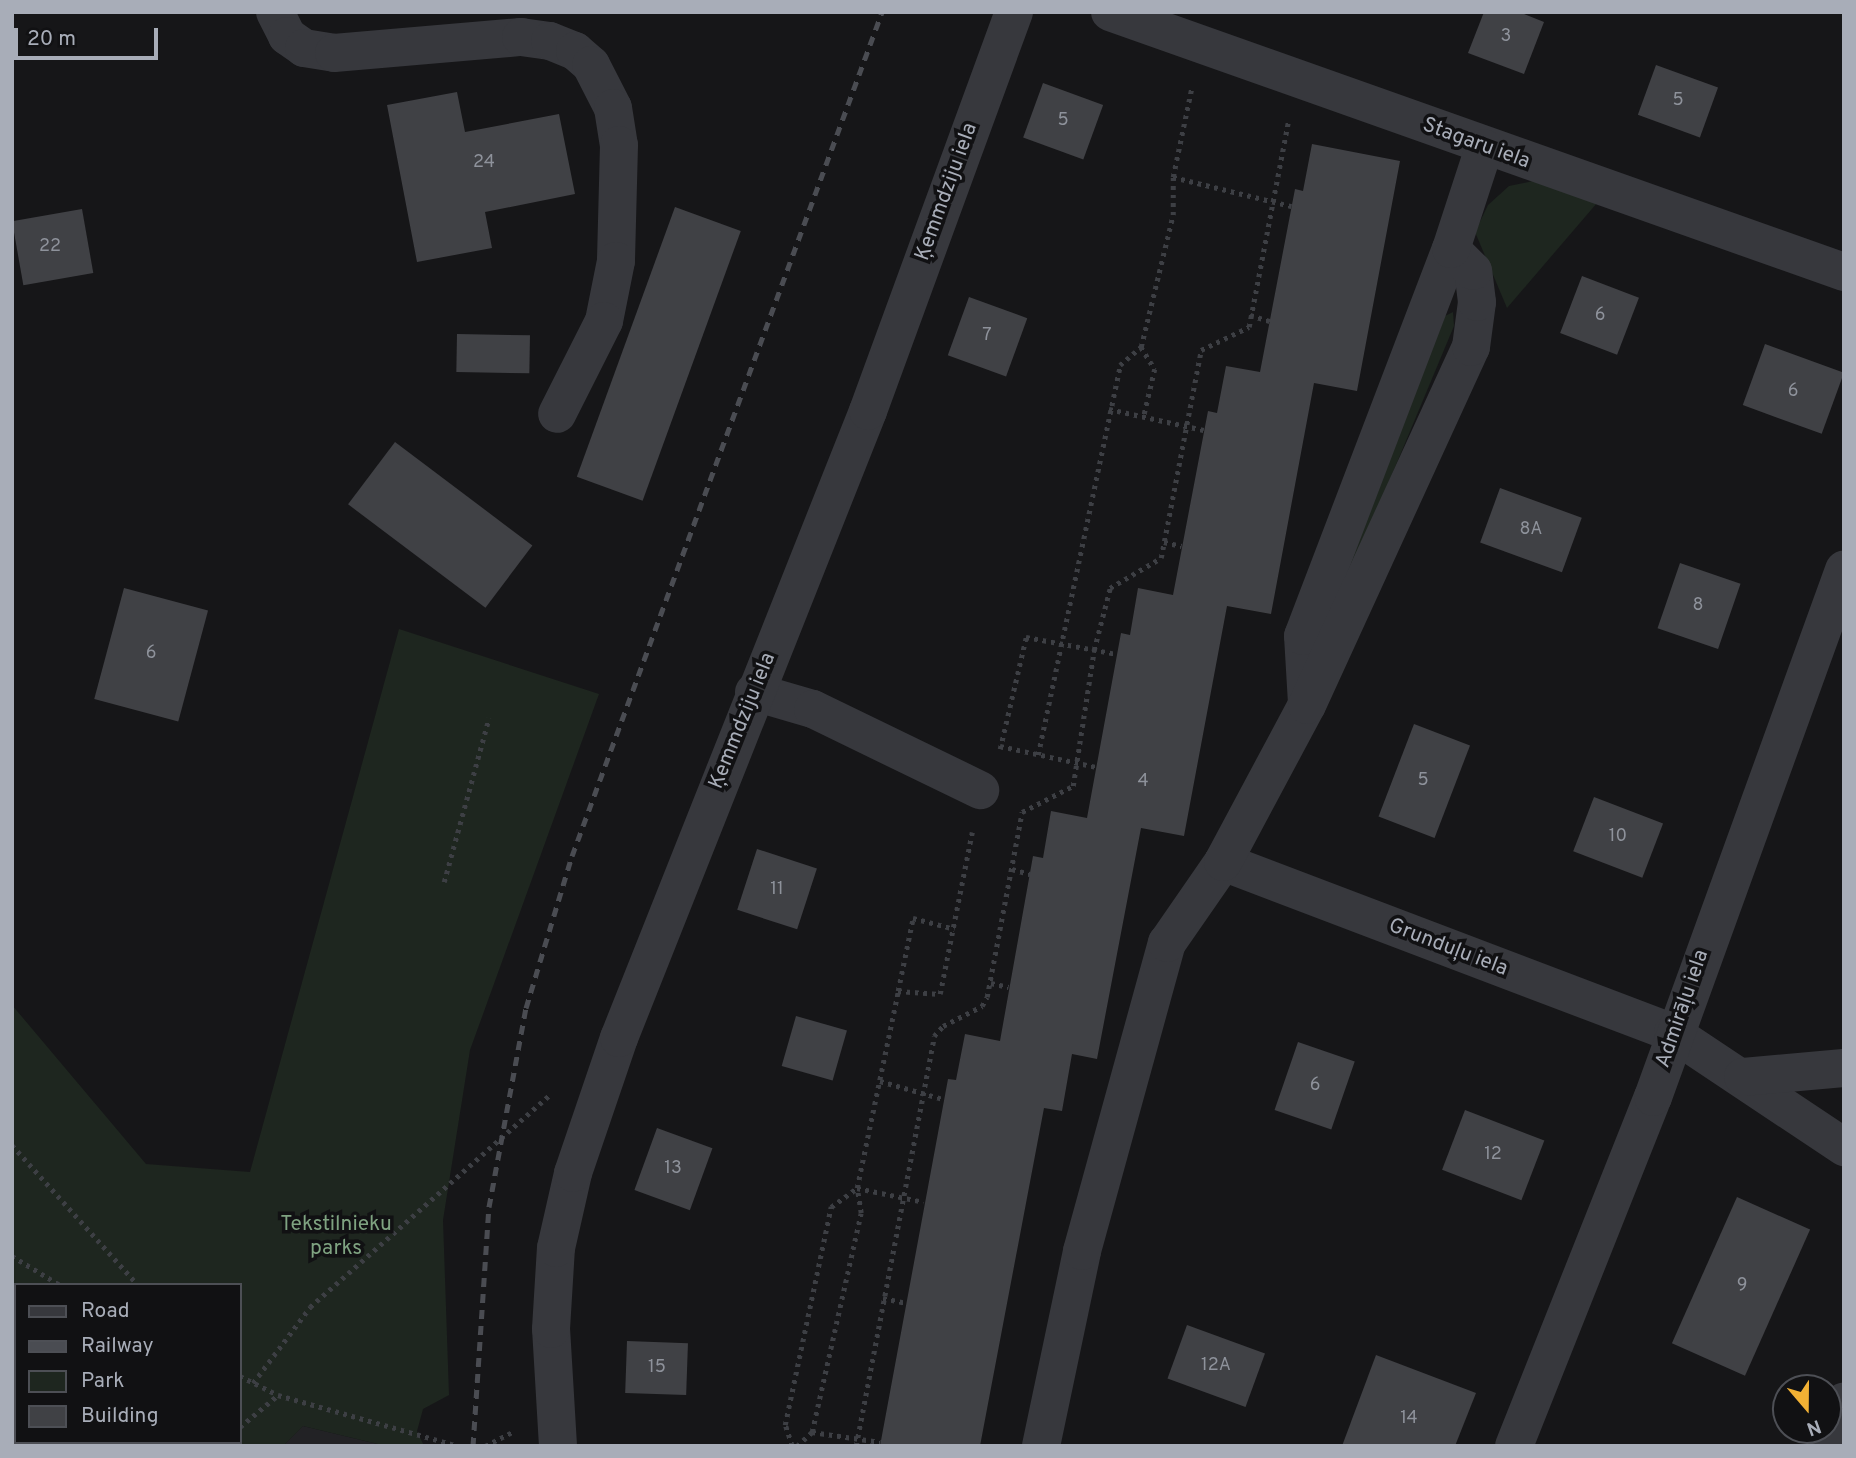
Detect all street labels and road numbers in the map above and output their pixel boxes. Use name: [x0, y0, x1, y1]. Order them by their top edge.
street label: Stagaru iela: [1419, 113, 1533, 175]
street label: Ķemmdziju iela: [910, 120, 984, 264]
street label: Ķemmdziju iela: [704, 649, 782, 793]
street label: Grunduļu iela: [1385, 914, 1511, 982]
street label: Admirāļu iela: [1651, 947, 1715, 1071]

